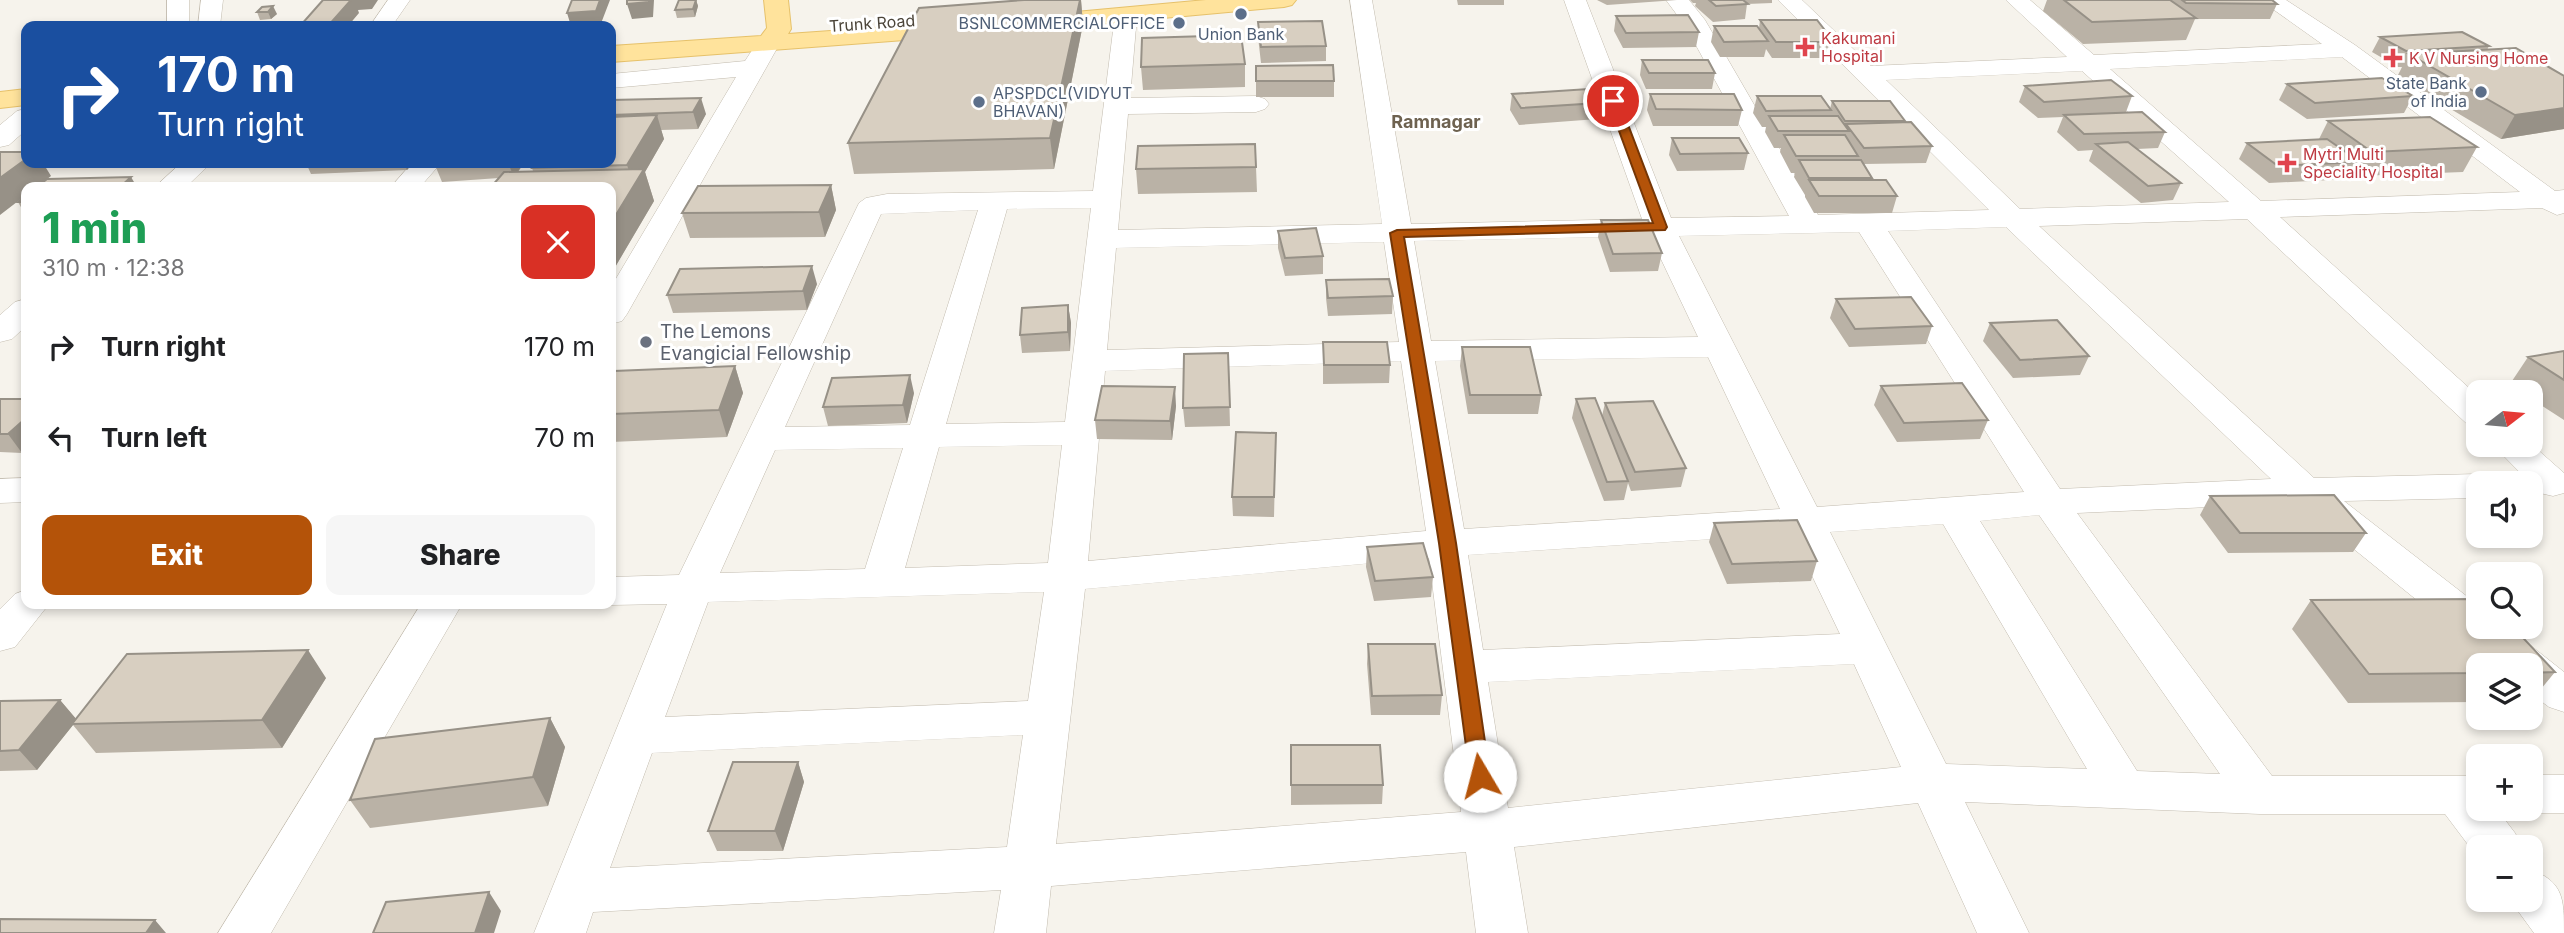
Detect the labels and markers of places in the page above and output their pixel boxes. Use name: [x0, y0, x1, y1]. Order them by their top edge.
marker: Union Bank: [1233, 6, 1249, 22]
place label: BSNLCOMMERCIALOFFICE: [959, 13, 1165, 33]
marker: BSNLCOMMERCIALOFFICE: [1171, 15, 1187, 31]
place label: Union Bank: [1198, 24, 1284, 44]
place label: Kakumani Hospital: [1821, 28, 1895, 66]
marker: Kakumani Hospital: [1795, 37, 1815, 57]
marker: K V Nursing Home: [2383, 48, 2403, 68]
place label: K V Nursing Home: [2409, 48, 2548, 68]
pin: [1583, 71, 1643, 131]
place label: State Bank of India: [2386, 73, 2467, 111]
place label: APSPDCL(VIDYUT BHAVAN): [993, 83, 1132, 121]
marker: State Bank of India: [2473, 84, 2489, 100]
marker: APSPDCL(VIDYUT BHAVAN): [971, 94, 987, 110]
place label: Mytri Multi Speciality Hospital: [2303, 144, 2443, 182]
marker: Mytri Multi Speciality Hospital: [2277, 153, 2297, 173]
place label: The Lemons Evangicial Fellowship: [660, 320, 851, 365]
marker: The Lemons Evangicial Fellowship: [638, 334, 654, 350]

